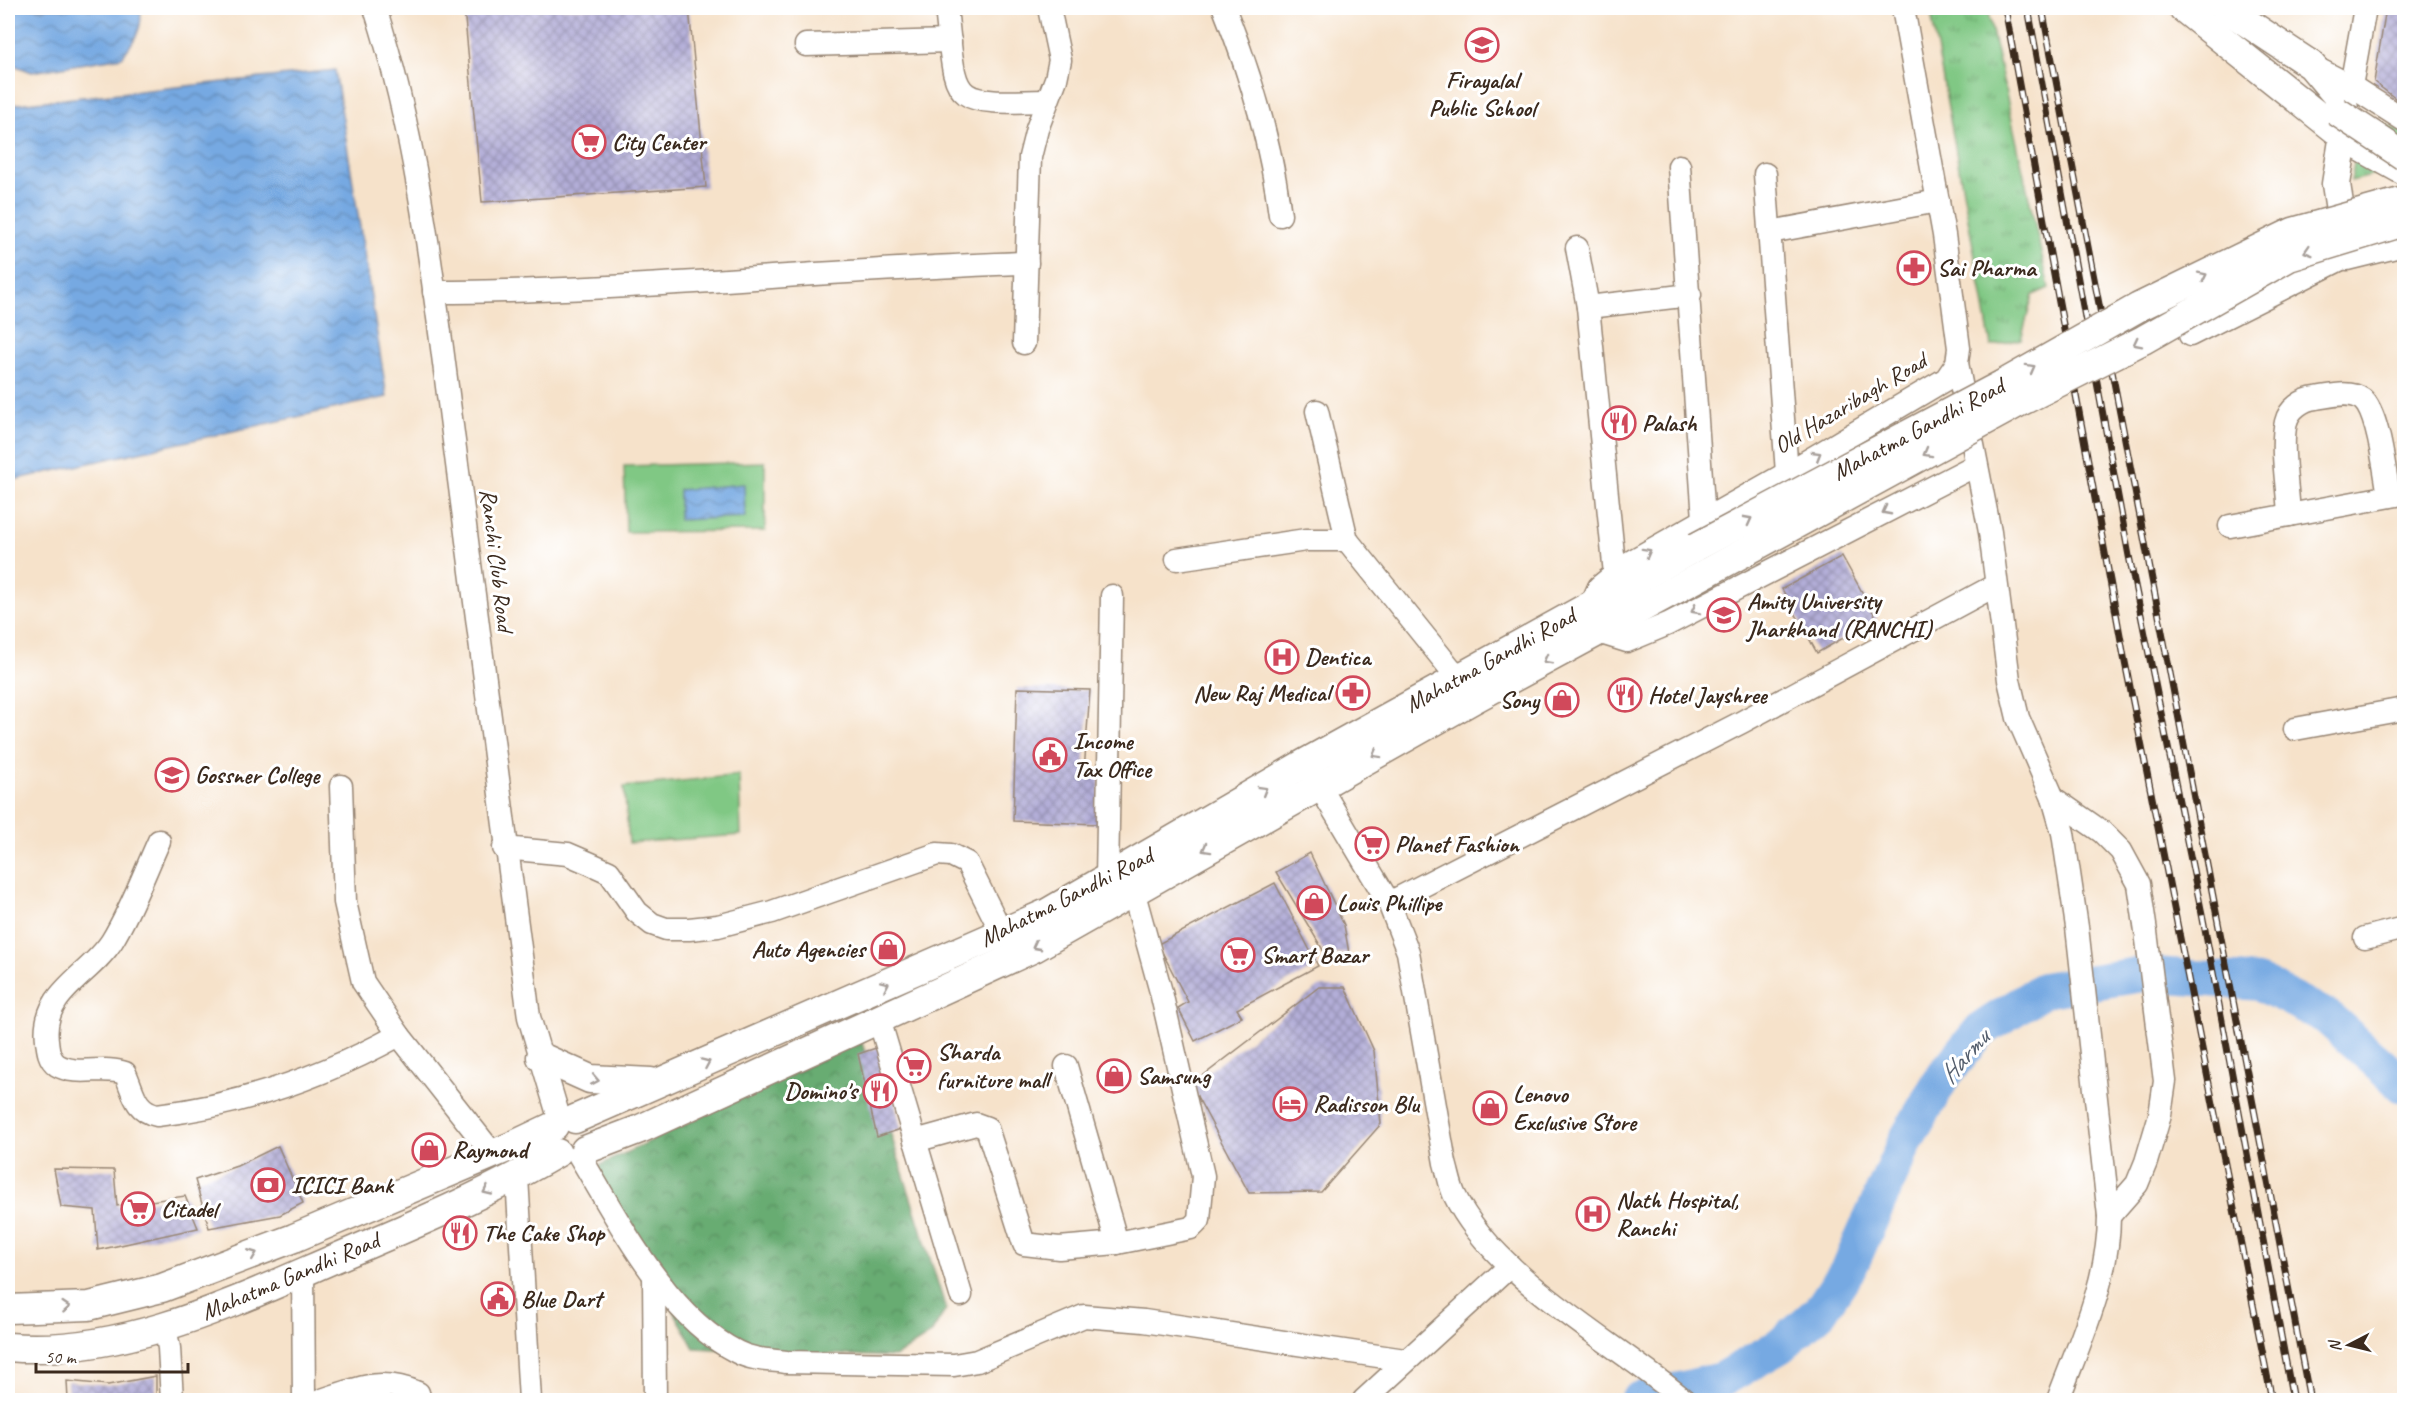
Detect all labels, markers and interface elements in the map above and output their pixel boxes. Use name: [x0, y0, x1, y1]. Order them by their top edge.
school or university icon: Firayalal Public School: [1464, 27, 1500, 63]
place label: Firayalal Public School: [1429, 65, 1540, 123]
supermarket icon: City Center: [571, 124, 607, 160]
place label: City Center: [612, 127, 708, 157]
one-way arrow: [2303, 244, 2314, 256]
pharmacy icon: Sai Pharma: [1896, 250, 1932, 286]
place label: Sai Pharma: [1937, 253, 2038, 283]
one-way arrow: [2196, 272, 2207, 284]
one-way arrow: [2133, 336, 2143, 347]
street label: Old Hazaribagh Road: [1768, 344, 1935, 460]
one-way arrow: [2025, 364, 2035, 375]
street label: Mahatma Gandhi Road: [1827, 369, 2012, 487]
restaurant icon: Palash: [1601, 405, 1637, 441]
place label: Palash: [1642, 408, 1697, 438]
one-way arrow: [1923, 446, 1933, 457]
one-way arrow: [1810, 451, 1821, 463]
street label: Ranchi Club Road: [473, 487, 521, 637]
one-way arrow: [1882, 504, 1893, 515]
one-way arrow: [1741, 516, 1752, 527]
one-way arrow: [1641, 548, 1651, 559]
place label: Amity University Jharkhand (RANCHI): [1745, 586, 1934, 644]
school or university icon: Amity University Jharkhand (RANCHI): [1706, 597, 1742, 633]
street label: Mahatma Gandhi Road: [1400, 599, 1584, 719]
one-way arrow: [1690, 603, 1701, 615]
hospital icon: Dentica: [1264, 639, 1300, 675]
place label: Dentica: [1305, 642, 1372, 672]
one-way arrow: [1542, 653, 1553, 664]
pharmacy icon: New Raj Medical: [1335, 675, 1371, 711]
restaurant icon: Hotel Jayshree: [1607, 677, 1643, 713]
place label: New Raj Medical: [1193, 678, 1335, 708]
place label: Hotel Jayshree: [1648, 680, 1768, 710]
shop icon: Sony: [1544, 682, 1580, 718]
place label: Sony: [1499, 685, 1541, 715]
place label: Income Tax Office: [1073, 726, 1153, 784]
public building icon: Income Tax Office: [1032, 737, 1068, 773]
one-way arrow: [1372, 747, 1382, 758]
school or university icon: Gossner College: [154, 757, 190, 793]
place label: Gossner College: [195, 760, 321, 790]
one-way arrow: [1256, 786, 1267, 797]
supermarket icon: Planet Fashion: [1354, 826, 1390, 862]
place label: Planet Fashion: [1395, 829, 1521, 859]
street label: Mahatma Gandhi Road: [974, 839, 1161, 954]
one-way arrow: [1202, 842, 1212, 853]
shop icon: Louis Phillipe: [1296, 885, 1332, 921]
place label: Louis Phillipe: [1337, 888, 1443, 918]
shop icon: Auto Agencies: [870, 931, 906, 967]
place label: Auto Agencies: [752, 934, 868, 964]
supermarket icon: Smart Bazar: [1220, 937, 1256, 973]
one-way arrow: [1032, 939, 1043, 950]
place label: Smart Bazar: [1261, 940, 1371, 970]
one-way arrow: [878, 980, 889, 992]
water label: Harmu: [1932, 1019, 2000, 1090]
place label: Sharda furniture mall: [937, 1037, 1053, 1095]
supermarket icon: Sharda furniture mall: [896, 1048, 932, 1084]
one-way arrow: [700, 1058, 711, 1070]
shop icon: Samsung: [1096, 1058, 1132, 1094]
place label: Samsung: [1137, 1061, 1212, 1091]
one-way arrow: [590, 1073, 600, 1086]
restaurant icon: Domino's: [862, 1073, 898, 1109]
place label: Domino's: [785, 1076, 860, 1106]
place label: Lenovo Exclusive Store: [1513, 1079, 1638, 1137]
hotel icon: Radisson Blu: [1272, 1086, 1308, 1122]
place label: Radisson Blu: [1313, 1089, 1421, 1119]
shop icon: Lenovo Exclusive Store: [1472, 1090, 1508, 1126]
shop icon: Raymond: [411, 1132, 447, 1168]
place label: Raymond: [452, 1135, 532, 1165]
bank icon: ICICI Bank: [250, 1167, 286, 1203]
place label: ICICI Bank: [291, 1170, 395, 1200]
one-way arrow: [483, 1183, 494, 1195]
place label: Nath Hospital, Ranchi: [1616, 1185, 1739, 1243]
supermarket icon: Citadel: [120, 1191, 156, 1227]
place label: Citadel: [161, 1194, 222, 1224]
hospital icon: Nath Hospital, Ranchi: [1575, 1196, 1611, 1232]
restaurant icon: The Cake Shop: [442, 1215, 478, 1251]
place label: The Cake Shop: [483, 1218, 606, 1248]
street label: Mahatma Gandhi Road: [197, 1224, 387, 1327]
one-way arrow: [246, 1249, 257, 1261]
public building icon: Blue Dart: [480, 1281, 516, 1317]
place label: Blue Dart: [521, 1284, 606, 1314]
one-way arrow: [61, 1301, 70, 1314]
north arrow: [2319, 1315, 2379, 1375]
scale bar: [36, 1336, 188, 1374]
text: N: [2324, 1338, 2346, 1353]
text: 50 m: [45, 1346, 78, 1368]

